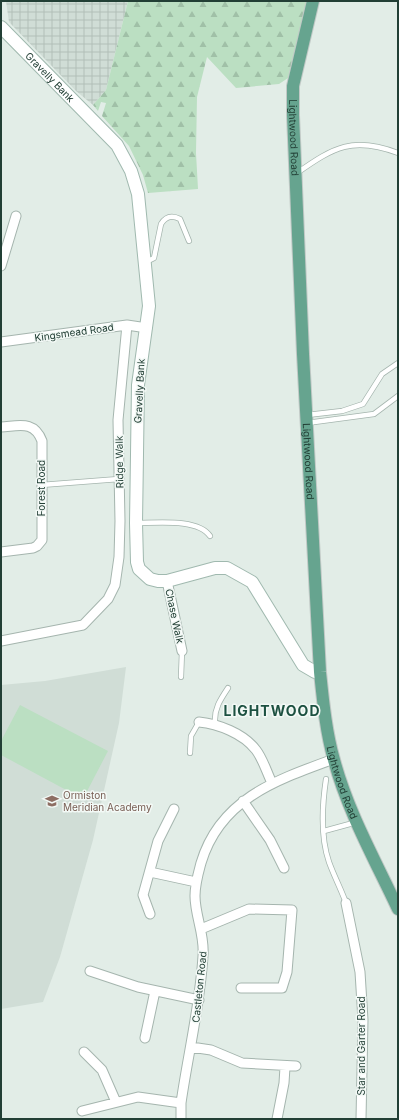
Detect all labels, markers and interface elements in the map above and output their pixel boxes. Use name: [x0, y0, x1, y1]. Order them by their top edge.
street label: Gravelly Bank: [23, 50, 77, 105]
street label: Lightwood Road: [287, 99, 302, 176]
street label: Kingsmead Road: [34, 320, 114, 344]
street label: Gravelly Bank: [131, 358, 147, 424]
street label: Lightwood Road: [301, 423, 317, 500]
street label: Ridge Walk: [113, 435, 125, 488]
street label: Forest Road: [35, 460, 47, 516]
street label: Chase Walk: [163, 588, 187, 645]
district label: LIGHTWOOD: [223, 702, 321, 719]
street label: Lightwood Road: [325, 745, 360, 821]
place label: Ormiston Meridian Academy: [63, 789, 152, 813]
school or university icon: Ormiston Meridian Academy: [44, 793, 60, 809]
street label: Castleton Road: [189, 951, 209, 1023]
street label: Star and Garter Road: [355, 996, 367, 1096]

